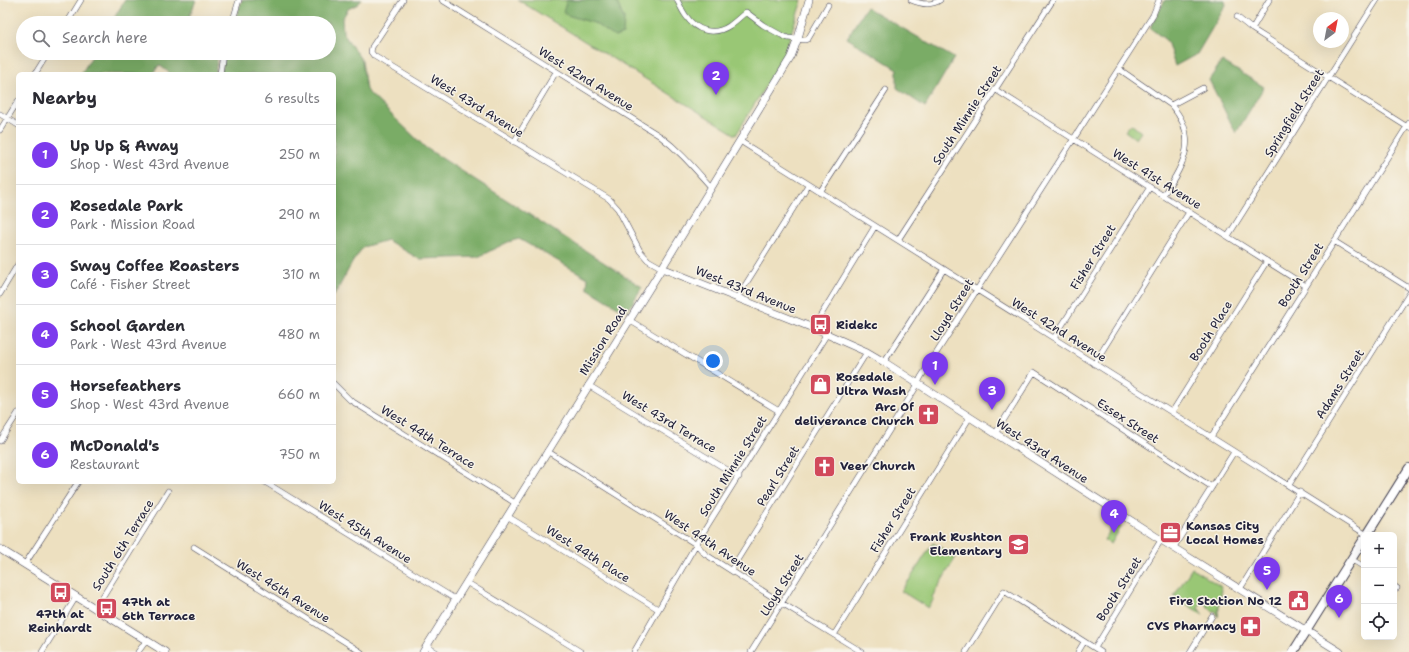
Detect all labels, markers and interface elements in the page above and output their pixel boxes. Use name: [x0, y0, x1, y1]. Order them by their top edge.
north arrow: [1313, 12, 1349, 48]
search box: [16, 16, 336, 60]
icon: search: [30, 27, 52, 49]
text: Search here: [62, 28, 148, 48]
street label: West 42nd Avenue: [535, 43, 637, 115]
pin: 2: [703, 62, 729, 95]
street label: South Minnie Street: [929, 62, 1005, 168]
street label: Springfield Street: [1260, 66, 1328, 160]
street label: West 43rd Avenue: [427, 71, 527, 141]
text: Nearby: [32, 87, 97, 109]
text: 6 results: [264, 90, 320, 107]
text: Up Up & Away: [70, 136, 179, 156]
street label: West 41st Avenue: [1109, 145, 1205, 213]
text: 1: [42, 146, 48, 163]
text: 250 m: [279, 146, 320, 163]
text: Shop · West 43rd Avenue: [70, 156, 229, 173]
text: Rosedale Park: [70, 196, 183, 216]
text: 2: [40, 206, 50, 223]
text: 290 m: [278, 206, 320, 223]
text: Park · Mission Road: [70, 216, 195, 233]
street label: Fisher Street: [1066, 221, 1120, 293]
street label: Booth Street: [1275, 240, 1327, 310]
text: Sway Coffee Roasters: [70, 256, 239, 276]
street label: West 43rd Avenue: [693, 262, 799, 318]
text: 3: [40, 266, 50, 283]
text: 310 m: [282, 266, 320, 283]
text: Café · Fisher Street: [70, 276, 191, 293]
street label: Lloyd Street: [926, 276, 978, 344]
street label: West 42nd Avenue: [1008, 294, 1110, 366]
street label: Booth Place: [1186, 297, 1236, 364]
street label: Mission Road: [576, 303, 631, 378]
bus stop icon: Ridekc: [808, 312, 834, 338]
text: School Garden: [70, 316, 185, 336]
place label: Ridekc: [836, 317, 878, 333]
text: 4: [40, 326, 50, 343]
text: 480 m: [278, 326, 320, 343]
text: Park · West 43rd Avenue: [70, 336, 227, 353]
street label: Adams Street: [1312, 346, 1368, 422]
your location: [703, 351, 723, 371]
pin: 1: [922, 352, 948, 385]
place label: Rosedale Ultra Wash: [836, 369, 906, 399]
shop icon: Rosedale Ultra Wash: [808, 371, 834, 397]
text: Horsefeathers: [70, 376, 181, 396]
pin: 3: [979, 377, 1005, 410]
text: 5: [41, 386, 49, 403]
text: 660 m: [278, 386, 320, 403]
street label: West 43rd Terrace: [619, 387, 720, 457]
street label: Essex Street: [1094, 395, 1162, 447]
text: Shop · West 43rd Avenue: [70, 396, 229, 413]
place label: Arc Of deliverance Church: [795, 399, 914, 429]
street label: West 44th Terrace: [378, 401, 478, 473]
church icon: Arc Of deliverance Church: [916, 401, 942, 427]
street label: South Minnie Street: [695, 413, 771, 519]
street label: West 43rd Avenue: [993, 415, 1092, 487]
text: McDonald's: [70, 436, 160, 456]
street label: Pearl Street: [753, 443, 803, 509]
text: 6: [40, 446, 50, 463]
text: 750 m: [279, 446, 320, 463]
church icon: Veer Church: [812, 453, 838, 479]
text: Restaurant: [70, 456, 140, 473]
place label: Veer Church: [840, 458, 915, 474]
street label: Fisher Street: [866, 484, 920, 556]
street label: South 6th Terrace: [88, 496, 158, 594]
street label: West 45th Avenue: [315, 497, 415, 567]
pin: 4: [1101, 500, 1127, 533]
street label: West 44th Avenue: [661, 506, 759, 580]
place label: Kansas City Local Homes: [1186, 518, 1264, 548]
office icon: Kansas City Local Homes: [1157, 520, 1183, 546]
street label: West 44th Place: [543, 522, 633, 586]
place label: Frank Rushton Elementary: [910, 529, 1002, 559]
school or university icon: Frank Rushton Elementary: [1005, 531, 1031, 557]
map controls: [1361, 532, 1397, 640]
button: +: [1361, 532, 1397, 568]
street label: Lloyd Street: [756, 551, 808, 619]
street label: Booth Street: [1093, 554, 1145, 624]
street label: West 46th Avenue: [233, 556, 333, 627]
pin: 5: [1254, 557, 1280, 590]
button: −: [1361, 568, 1397, 604]
bus stop icon: 47th at Reinhardt: [47, 580, 73, 606]
pin: 6: [1326, 585, 1352, 618]
public building icon: Fire Station No 12: [1285, 588, 1311, 614]
place label: Fire Station No 12: [1169, 593, 1283, 609]
place label: 47th at 6th Terrace: [122, 594, 195, 624]
bus stop icon: 47th at 6th Terrace: [94, 596, 120, 622]
button: locate: [1361, 604, 1397, 640]
place label: 47th at Reinhardt: [28, 606, 92, 636]
pharmacy icon: CVS Pharmacy: [1238, 613, 1264, 639]
place label: CVS Pharmacy: [1147, 618, 1236, 634]

